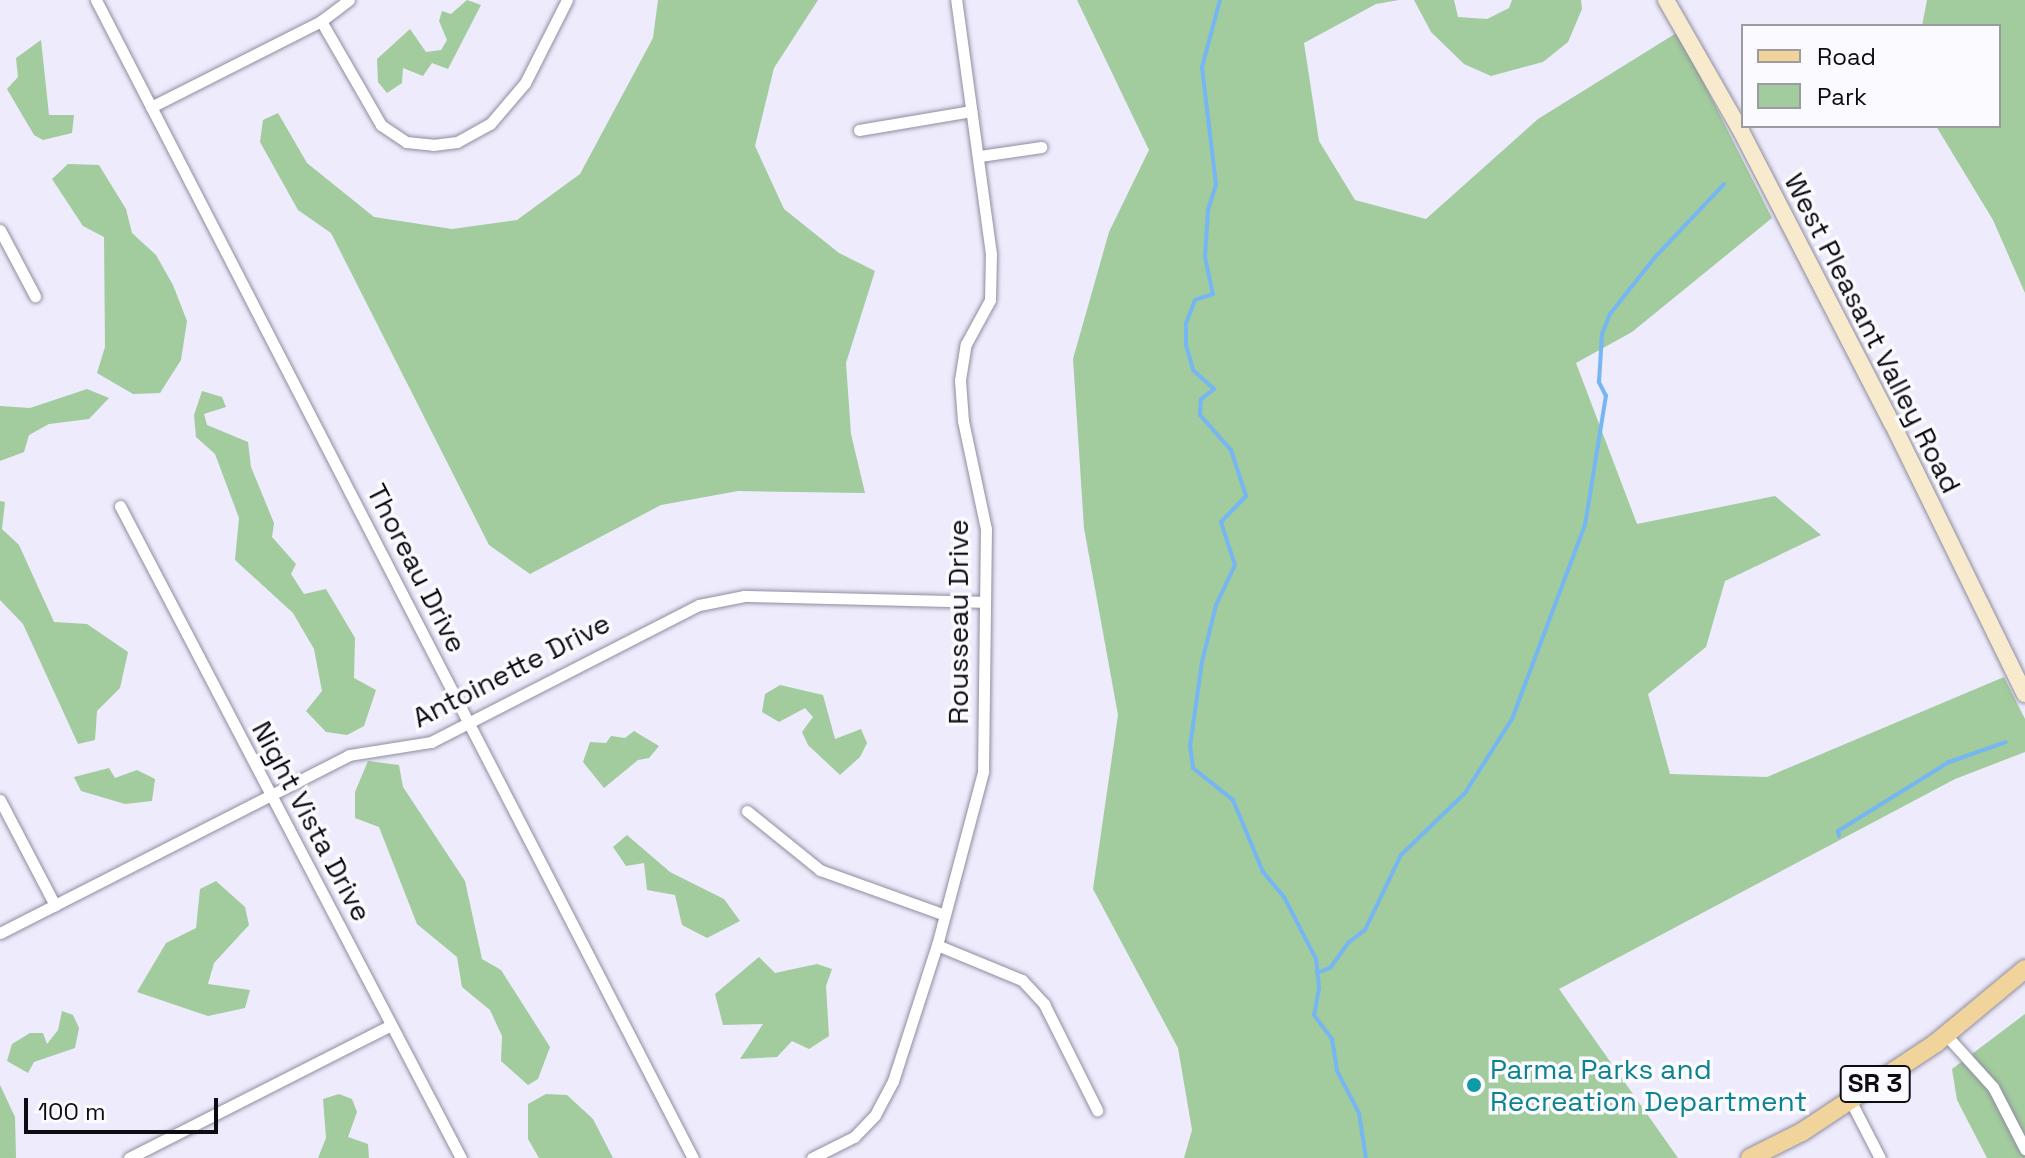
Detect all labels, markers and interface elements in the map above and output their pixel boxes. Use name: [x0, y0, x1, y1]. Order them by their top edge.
legend: [1741, 24, 2001, 128]
text: Road: [1817, 41, 1876, 72]
text: Park: [1817, 81, 1867, 112]
street label: West Pleasant Valley Road: [1777, 167, 1969, 499]
street label: Thoreau Drive: [360, 478, 474, 658]
street label: Rousseau Drive: [941, 519, 975, 725]
street label: Antoinette Drive: [407, 606, 615, 734]
street label: Night Vista Drive: [245, 715, 379, 927]
place label: Parma Parks and Recreation Department: [1490, 1052, 1807, 1118]
road number: SR 3: [1839, 1062, 1911, 1106]
marker: Parma Parks and Recreation Department: [1465, 1076, 1483, 1094]
scale bar: [28, 1082, 222, 1132]
text: 100 m: [38, 1096, 106, 1127]

